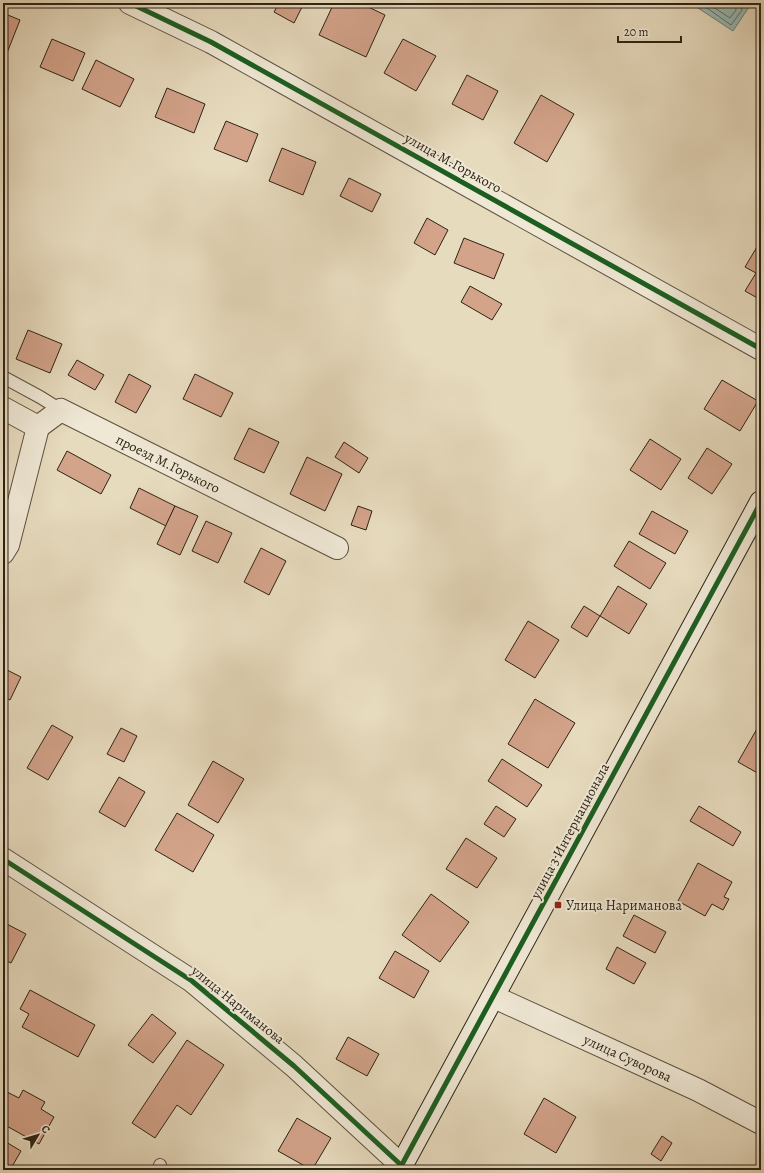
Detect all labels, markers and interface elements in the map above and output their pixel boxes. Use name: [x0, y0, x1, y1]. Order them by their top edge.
scale bar: [618, 18, 681, 44]
text: 20 m: [624, 24, 648, 40]
street label: улица М.Горького: [400, 128, 505, 198]
street label: проезд М.Горького: [113, 429, 223, 498]
street label: улица 3 Интернационала: [526, 759, 614, 903]
place label: Улица Нариманова: [566, 896, 682, 915]
marker: Улица Нариманова: [553, 900, 563, 910]
street label: улица Нариманова: [187, 961, 289, 1049]
street label: улица Суворова: [580, 1029, 675, 1087]
north arrow: [18, 1115, 58, 1155]
text: С: [37, 1122, 54, 1137]

